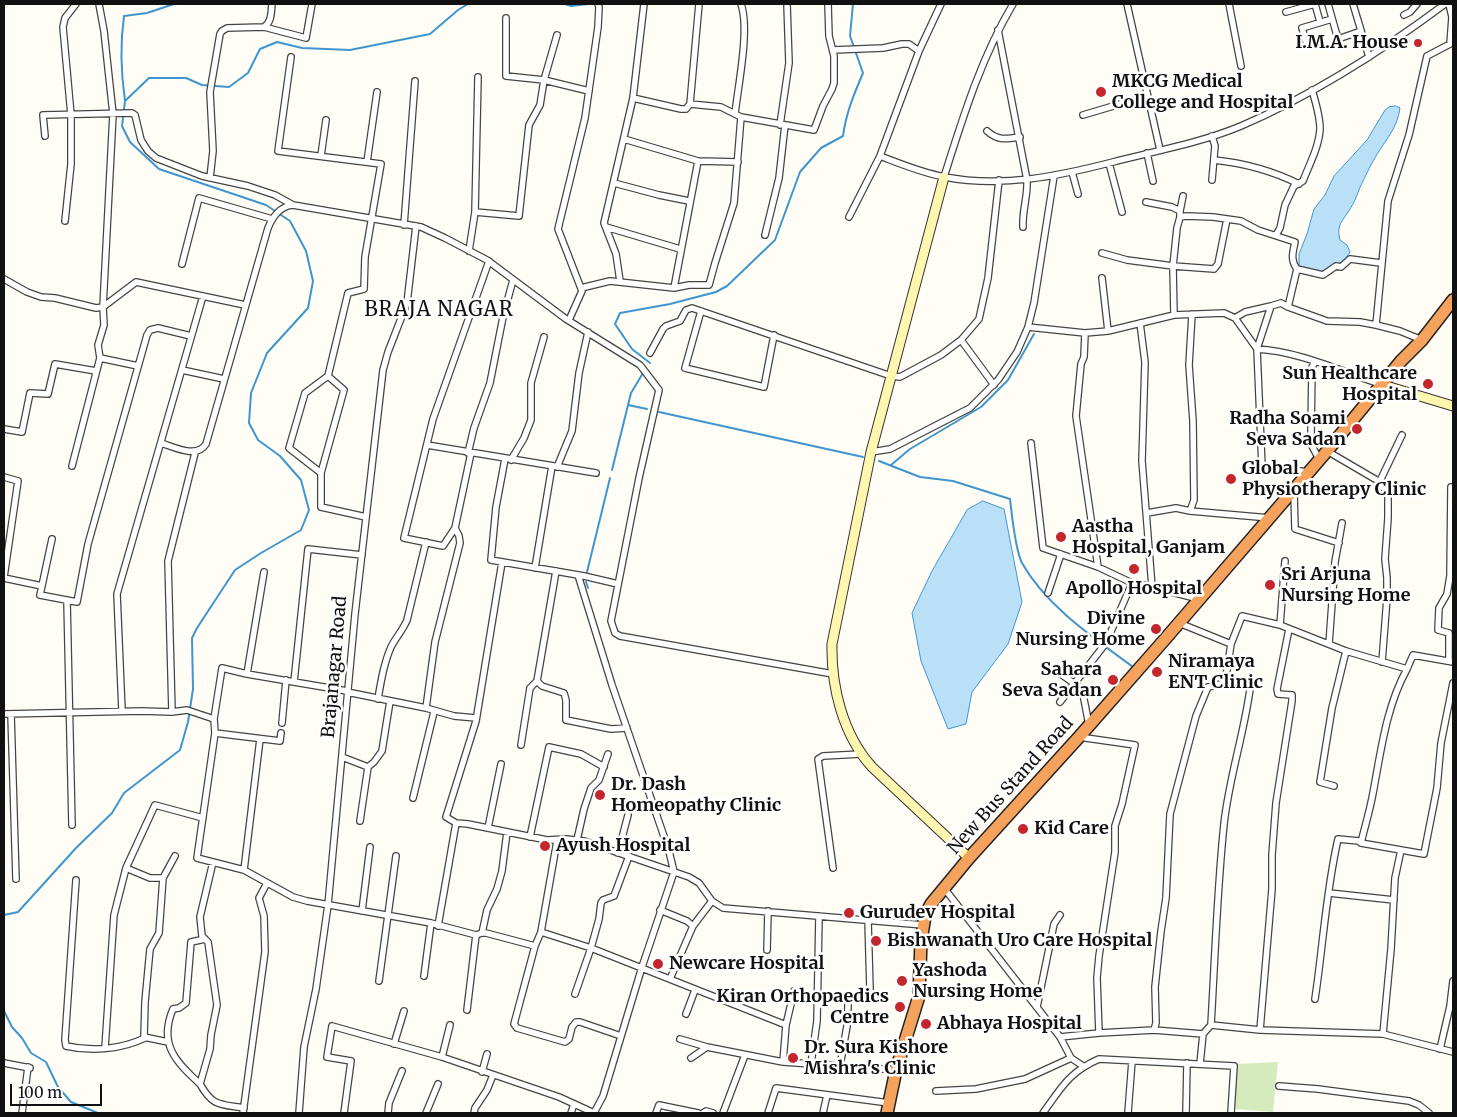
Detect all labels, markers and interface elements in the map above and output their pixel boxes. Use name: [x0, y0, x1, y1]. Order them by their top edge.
place label: I.M.A. House: [1295, 32, 1408, 54]
marker: I.M.A. House: [1412, 37, 1424, 49]
place label: MKCG Medical College and Hospital: [1112, 71, 1293, 114]
marker: MKCG Medical College and Hospital: [1094, 85, 1108, 99]
district label: BRAJA NAGAR: [363, 298, 515, 322]
place label: Sun Healthcare Hospital: [1282, 363, 1417, 406]
marker: Sun Healthcare Hospital: [1421, 377, 1435, 391]
place label: Radha Soami Seva Sadan: [1229, 408, 1346, 450]
marker: Radha Soami Seva Sadan: [1350, 422, 1364, 436]
place label: Global Physiotherapy Clinic: [1242, 458, 1426, 500]
marker: Global Physiotherapy Clinic: [1224, 472, 1238, 486]
place label: Aastha Hospital, Ganjam: [1072, 516, 1225, 558]
marker: Aastha Hospital, Ganjam: [1054, 530, 1068, 544]
marker: Apollo Hospital: [1127, 562, 1141, 576]
place label: Sri Arjuna Nursing Home: [1281, 564, 1410, 606]
place label: Apollo Hospital: [1066, 578, 1202, 600]
marker: Sri Arjuna Nursing Home: [1263, 578, 1277, 592]
street label: Brajanagar Road: [318, 595, 352, 739]
place label: Divine Nursing Home: [1016, 608, 1145, 650]
marker: Divine Nursing Home: [1149, 622, 1163, 636]
place label: Niramaya ENT Clinic: [1168, 651, 1263, 694]
place label: Sahara Seva Sadan: [1002, 659, 1102, 702]
marker: Niramaya ENT Clinic: [1150, 665, 1164, 679]
marker: Sahara Seva Sadan: [1106, 673, 1120, 687]
street label: New Bus Stand Road: [944, 713, 1078, 859]
place label: Dr. Dash Homeopathy Clinic: [611, 774, 781, 816]
marker: Dr. Dash Homeopathy Clinic: [593, 788, 607, 802]
place label: Kid Care: [1034, 818, 1109, 840]
marker: Kid Care: [1016, 822, 1030, 836]
place label: Ayush Hospital: [556, 835, 690, 857]
marker: Ayush Hospital: [538, 839, 552, 853]
place label: Gurudev Hospital: [860, 902, 1015, 924]
marker: Gurudev Hospital: [842, 906, 856, 920]
place label: Bishwanath Uro Care Hospital: [887, 930, 1152, 952]
marker: Bishwanath Uro Care Hospital: [869, 934, 883, 948]
place label: Newcare Hospital: [669, 953, 824, 975]
marker: Newcare Hospital: [651, 957, 665, 971]
place label: Yashoda Nursing Home: [913, 960, 1042, 1002]
marker: Yashoda Nursing Home: [895, 974, 909, 988]
place label: Kiran Orthopaedics Centre: [716, 986, 889, 1028]
marker: Kiran Orthopaedics Centre: [893, 1000, 907, 1014]
place label: Abhaya Hospital: [937, 1013, 1082, 1035]
marker: Abhaya Hospital: [919, 1017, 933, 1031]
place label: Dr. Sura Kishore Mishra's Clinic: [804, 1037, 948, 1080]
marker: Dr. Sura Kishore Mishra's Clinic: [786, 1051, 800, 1065]
scale bar: [12, 1074, 105, 1106]
text: 100 m: [18, 1083, 62, 1102]

